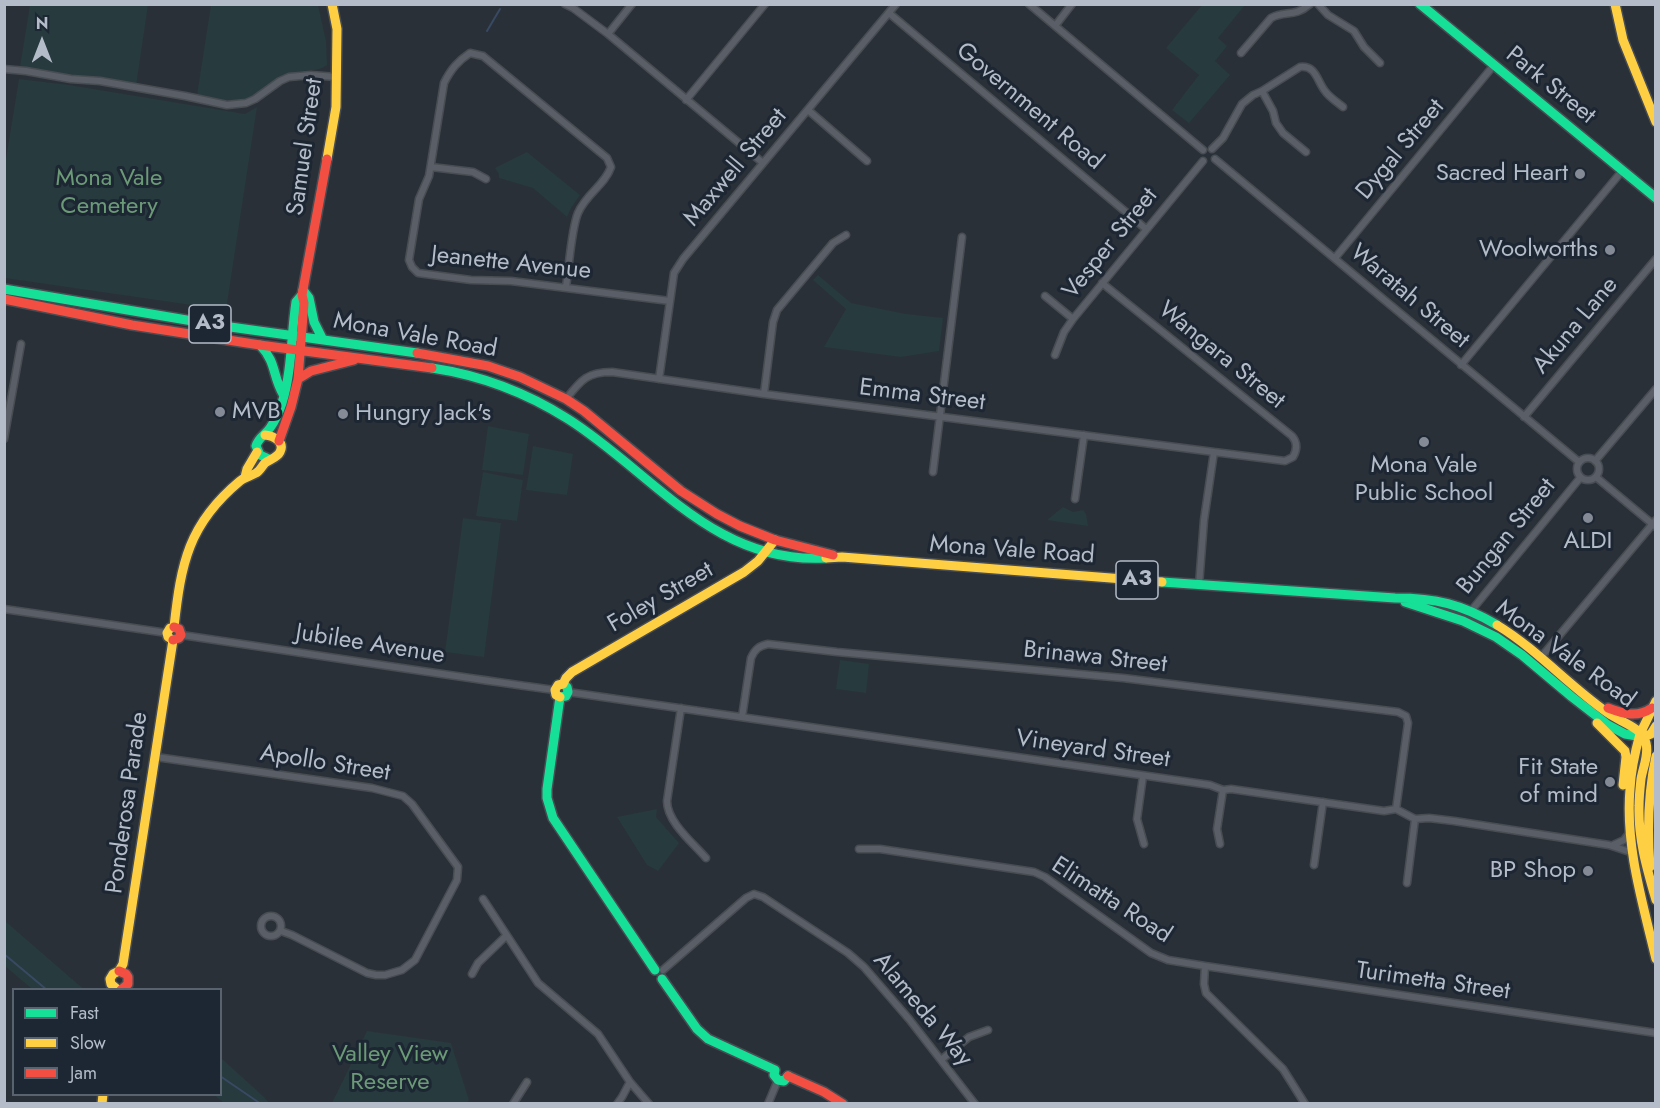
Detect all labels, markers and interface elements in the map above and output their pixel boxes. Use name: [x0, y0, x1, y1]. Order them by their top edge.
north arrow: [12, 12, 72, 72]
text: N: [36, 12, 48, 35]
street label: Government Road: [950, 37, 1108, 177]
street label: Park Street: [1499, 41, 1601, 131]
street label: Samuel Street: [282, 76, 330, 218]
street label: Dygal Street: [1351, 94, 1451, 206]
street label: Maxwell Street: [678, 103, 794, 233]
place label: Sacred Heart: [1436, 160, 1568, 188]
park label: Mona Vale Cemetery: [56, 165, 162, 221]
marker: Sacred Heart: [1573, 167, 1587, 181]
street label: Vesper Street: [1057, 183, 1165, 305]
place label: Woolworths: [1479, 236, 1598, 264]
street label: Waratah Street: [1343, 239, 1475, 355]
street label: Jeanette Avenue: [430, 241, 592, 287]
marker: Woolworths: [1603, 243, 1617, 257]
street label: Akuna Lane: [1527, 272, 1625, 380]
street label: Wangara Street: [1152, 296, 1290, 416]
road number: A3: [189, 305, 231, 343]
street label: Mona Vale Road: [331, 307, 499, 365]
street label: Emma Street: [857, 374, 987, 418]
place label: MVB: [232, 398, 281, 426]
place label: Hungry Jack's: [355, 400, 491, 428]
marker: MVB: [213, 405, 227, 419]
marker: Hungry Jack's: [336, 407, 350, 421]
marker: Mona Vale Public School: [1417, 435, 1431, 449]
place label: Mona Vale Public School: [1355, 452, 1493, 508]
street label: Bungan Street: [1451, 473, 1563, 601]
marker: ALDI: [1581, 511, 1595, 525]
place label: ALDI: [1564, 528, 1612, 556]
street label: Mona Vale Road: [928, 531, 1096, 571]
street label: Foley Street: [603, 556, 719, 640]
road number: A3: [1116, 561, 1158, 599]
street label: Mona Vale Road: [1490, 595, 1640, 715]
street label: Jubilee Avenue: [293, 619, 447, 671]
street label: Brinawa Street: [1022, 636, 1168, 680]
street label: Ponderosa Parade: [101, 710, 155, 896]
street label: Vineyard Street: [1014, 725, 1172, 775]
street label: Apollo Street: [258, 740, 392, 788]
place label: Fit State of mind: [1518, 754, 1598, 810]
marker: Fit State of mind: [1603, 775, 1617, 789]
street label: Elimatta Road: [1046, 852, 1176, 950]
place label: BP Shop: [1490, 857, 1576, 885]
marker: BP Shop: [1581, 864, 1595, 878]
street label: Alameda Way: [866, 947, 978, 1073]
street label: Turimetta Street: [1354, 957, 1512, 1007]
legend: [12, 988, 222, 1096]
text: Fast: [70, 1000, 99, 1026]
text: Slow: [70, 1030, 106, 1056]
park label: Valley View Reserve: [332, 1041, 448, 1097]
text: Jam: [70, 1060, 97, 1086]

